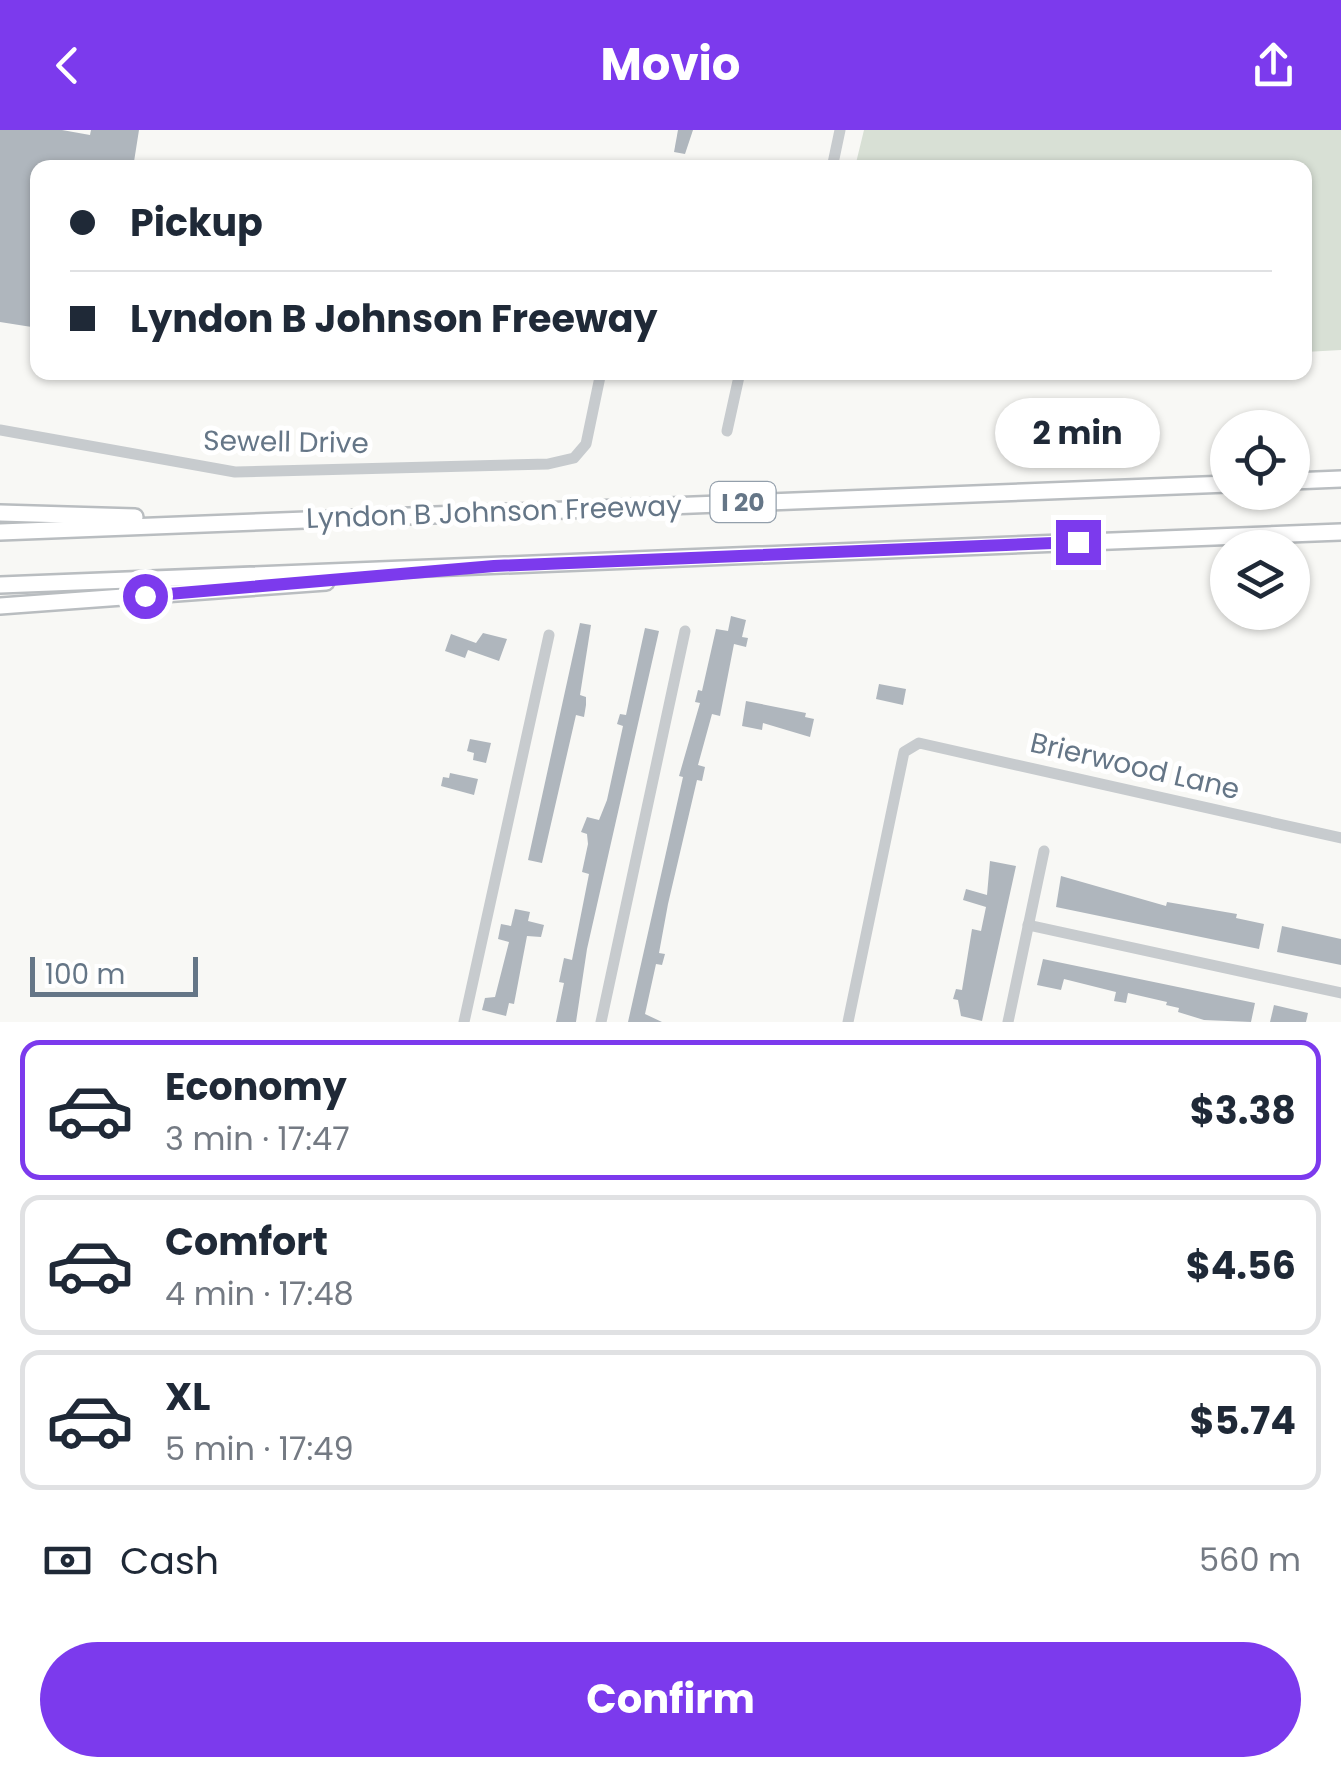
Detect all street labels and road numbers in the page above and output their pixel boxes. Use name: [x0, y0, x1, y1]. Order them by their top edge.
street label: Sewell Drive: [203, 421, 369, 463]
road number: I 20: [710, 482, 776, 522]
street label: Lyndon B Johnson Freeway: [305, 486, 683, 538]
street label: Brierwood Lane: [1026, 723, 1244, 809]

